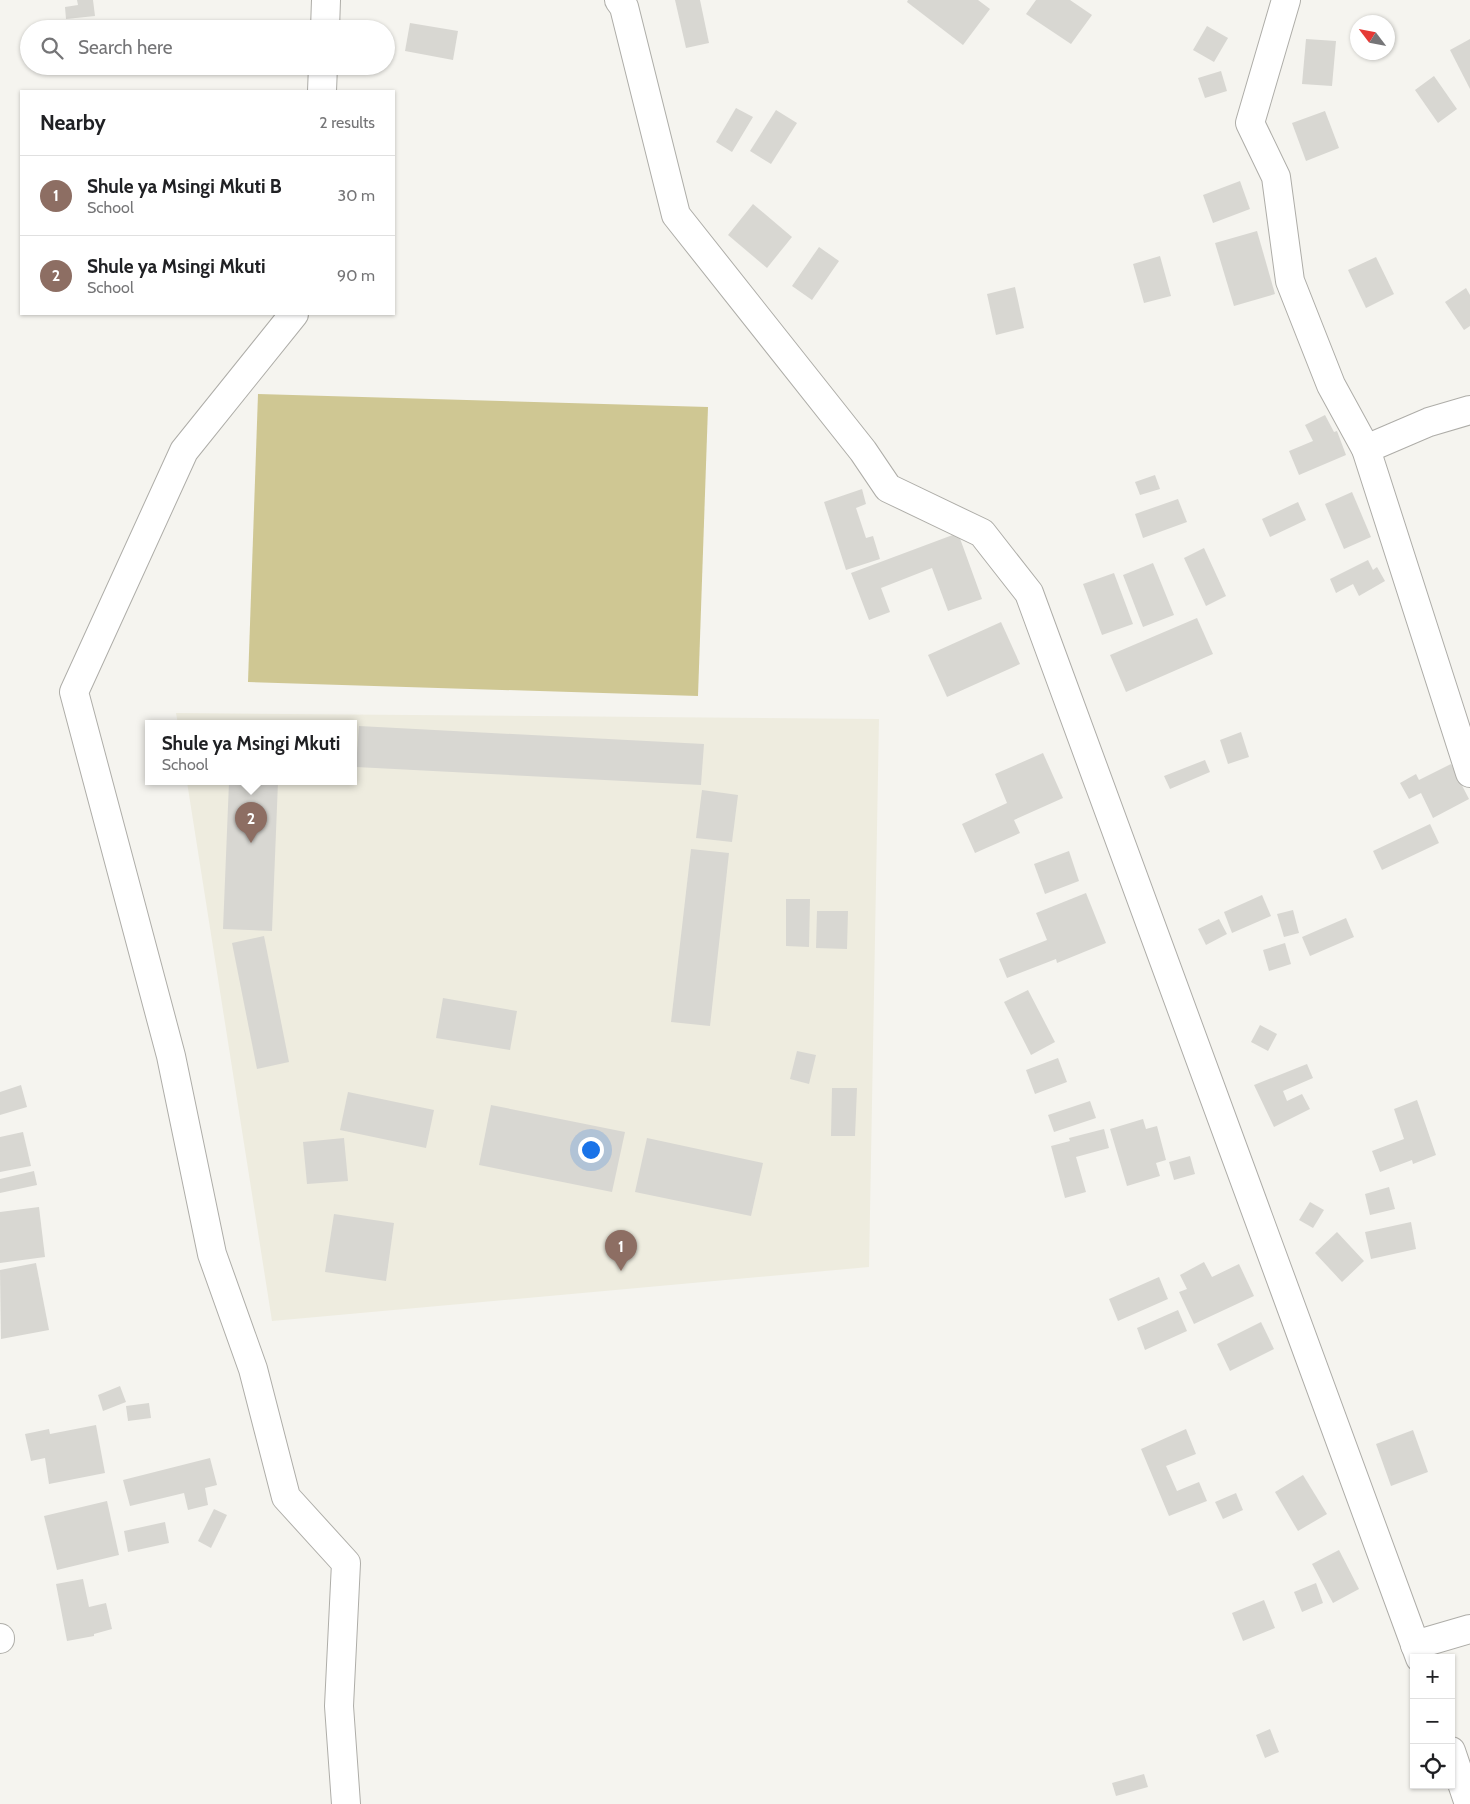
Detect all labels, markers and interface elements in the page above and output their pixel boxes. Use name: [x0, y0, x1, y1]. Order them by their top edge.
north arrow: [1350, 15, 1395, 60]
search box: [20, 20, 395, 75]
icon: search: [38, 34, 66, 62]
text: Search here: [78, 36, 172, 59]
text: Nearby: [40, 110, 106, 135]
text: 2 results: [319, 113, 375, 132]
text: Shule ya Msingi Mkuti B: [87, 175, 282, 198]
text: 1: [53, 186, 59, 205]
text: 30 m: [338, 186, 375, 205]
text: School: [87, 198, 134, 217]
text: Shule ya Msingi Mkuti: [87, 255, 266, 278]
text: 2: [52, 266, 60, 285]
text: 90 m: [337, 266, 375, 285]
text: School: [87, 278, 134, 297]
popup: [145, 720, 357, 785]
text: Shule ya Msingi Mkuti: [162, 732, 340, 755]
text: School: [162, 755, 208, 774]
pin: 2: [235, 802, 267, 843]
your location: [578, 1137, 604, 1163]
pin: 1: [605, 1230, 637, 1271]
map controls: [1410, 1654, 1455, 1789]
button: +: [1410, 1654, 1455, 1699]
button: −: [1410, 1699, 1455, 1744]
button: locate: [1410, 1744, 1455, 1789]

